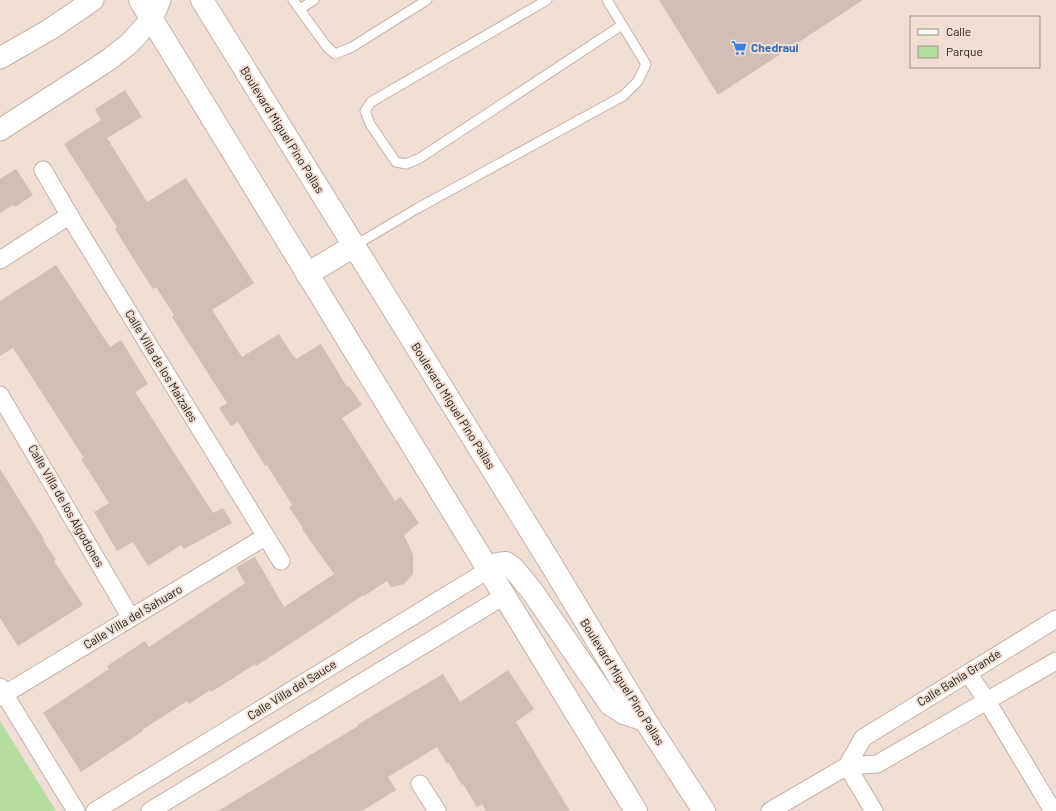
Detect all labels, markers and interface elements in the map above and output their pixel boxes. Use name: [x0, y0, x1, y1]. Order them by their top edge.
legend: [910, 16, 1040, 68]
text: Calle: [946, 24, 971, 38]
supermarket icon: Chedraui: [730, 39, 748, 57]
place label: Chedraui: [751, 40, 799, 54]
text: Parque: [946, 44, 983, 58]
street label: Boulevard Miguel Pino Pallas: [238, 64, 328, 196]
street label: Calle Villa de los Maizales: [123, 307, 201, 424]
street label: Boulevard Miguel Pino Pallas: [409, 340, 499, 472]
street label: Calle Villa de los Algodones: [26, 442, 108, 569]
street label: Calle Villa del Sahuaro: [80, 581, 184, 651]
street label: Boulevard Miguel Pino Pallas: [578, 616, 668, 748]
street label: Calle Bahía Grande: [914, 646, 1003, 709]
street label: Calle Villa del Sauce: [244, 656, 338, 722]

